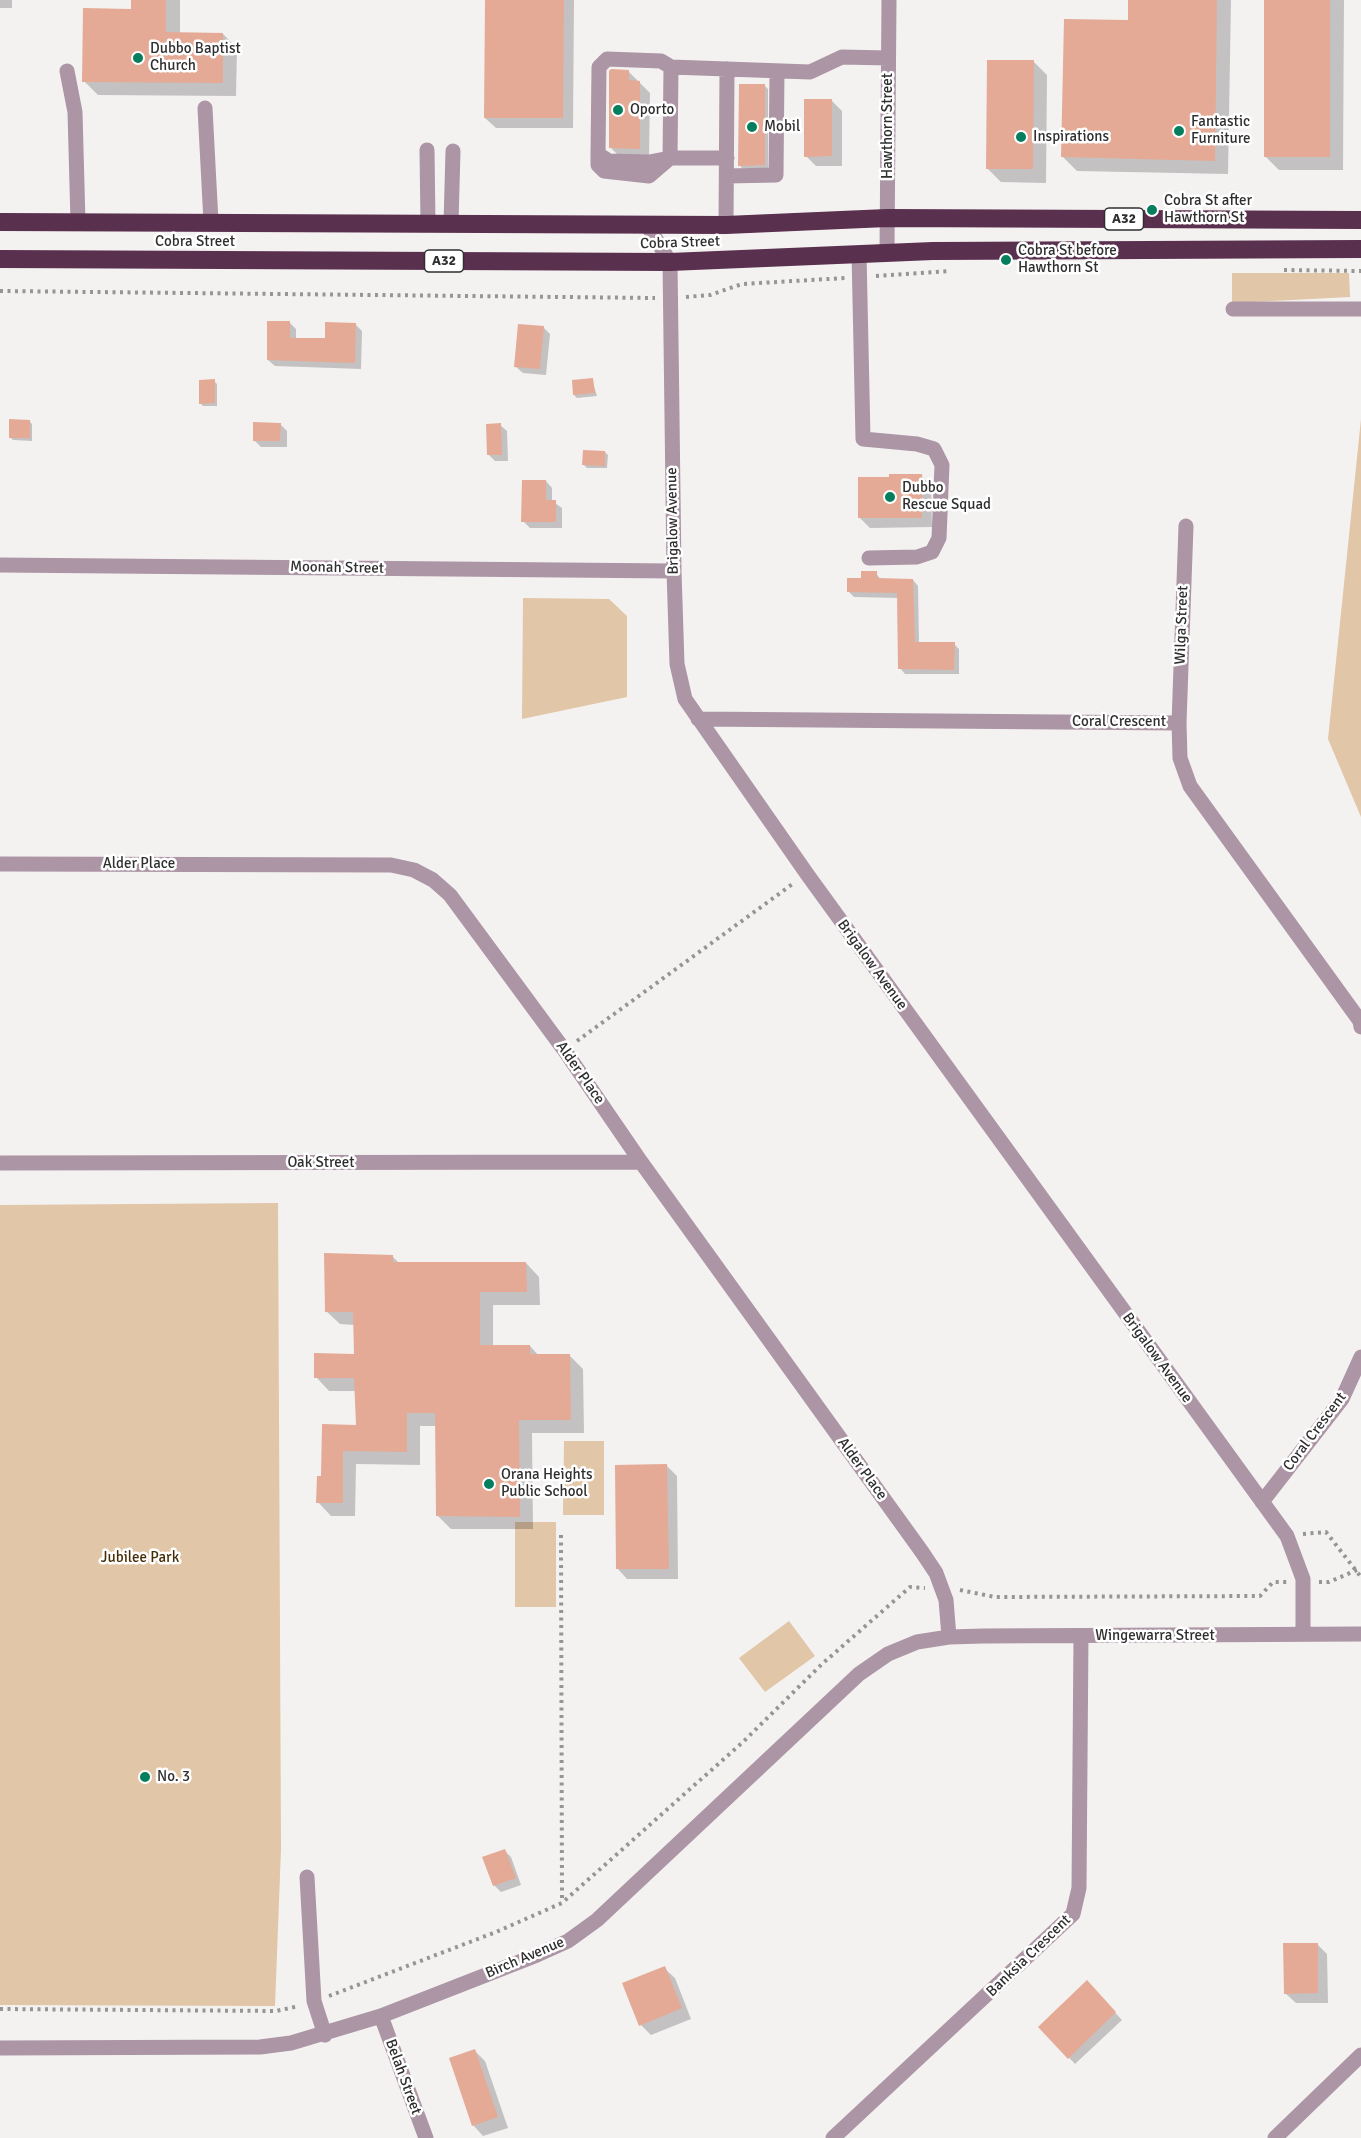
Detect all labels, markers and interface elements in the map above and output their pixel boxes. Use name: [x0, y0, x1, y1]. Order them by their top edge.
place label: Dubbo Baptist Church: [150, 40, 241, 75]
marker: Dubbo Baptist Church: [131, 51, 145, 65]
street label: Hawthorn Street: [879, 73, 897, 179]
place label: Oporto: [630, 101, 674, 119]
marker: Oporto: [611, 103, 625, 117]
place label: Fantastic Furniture: [1191, 113, 1251, 148]
place label: Mobil: [764, 118, 800, 136]
marker: Mobil: [745, 120, 759, 134]
marker: Fantastic Furniture: [1172, 124, 1186, 138]
place label: Inspirations: [1033, 128, 1109, 146]
marker: Inspirations: [1014, 130, 1028, 144]
place label: Cobra St after Hawthorn St: [1164, 192, 1252, 227]
marker: Cobra St after Hawthorn St: [1145, 203, 1159, 217]
road number: A32: [1104, 208, 1144, 230]
street label: Cobra Street: [155, 233, 235, 251]
street label: Cobra Street: [640, 233, 720, 253]
place label: Cobra St before Hawthorn St: [1018, 242, 1117, 277]
road number: A32: [424, 250, 464, 272]
marker: Cobra St before Hawthorn St: [999, 253, 1013, 267]
street label: Brigalow Avenue: [663, 467, 683, 575]
place label: Dubbo Rescue Squad: [902, 479, 991, 514]
marker: Dubbo Rescue Squad: [883, 490, 897, 504]
street label: Moonah Street: [290, 558, 384, 578]
street label: Wilga Street: [1172, 585, 1192, 665]
street label: Coral Crescent: [1072, 713, 1166, 731]
street label: Alder Place: [103, 855, 175, 873]
street label: Brigalow Avenue: [833, 916, 911, 1014]
street label: Alder Place: [552, 1038, 608, 1108]
street label: Oak Street: [287, 1154, 355, 1172]
street label: Brigalow Avenue: [1118, 1309, 1196, 1407]
street label: Coral Crescent: [1280, 1389, 1350, 1475]
street label: Alder Place: [833, 1434, 891, 1504]
place label: Orana Heights Public School: [501, 1466, 593, 1501]
marker: Orana Heights Public School: [482, 1477, 496, 1491]
park label: Jubilee Park: [101, 1549, 179, 1567]
street label: Wingewarra Street: [1095, 1627, 1215, 1645]
place label: No. 3: [157, 1768, 190, 1786]
marker: No. 3: [138, 1770, 152, 1784]
street label: Banksia Crescent: [983, 1911, 1075, 2001]
street label: Birch Avenue: [483, 1933, 567, 1983]
street label: Belah Street: [381, 2037, 425, 2117]

